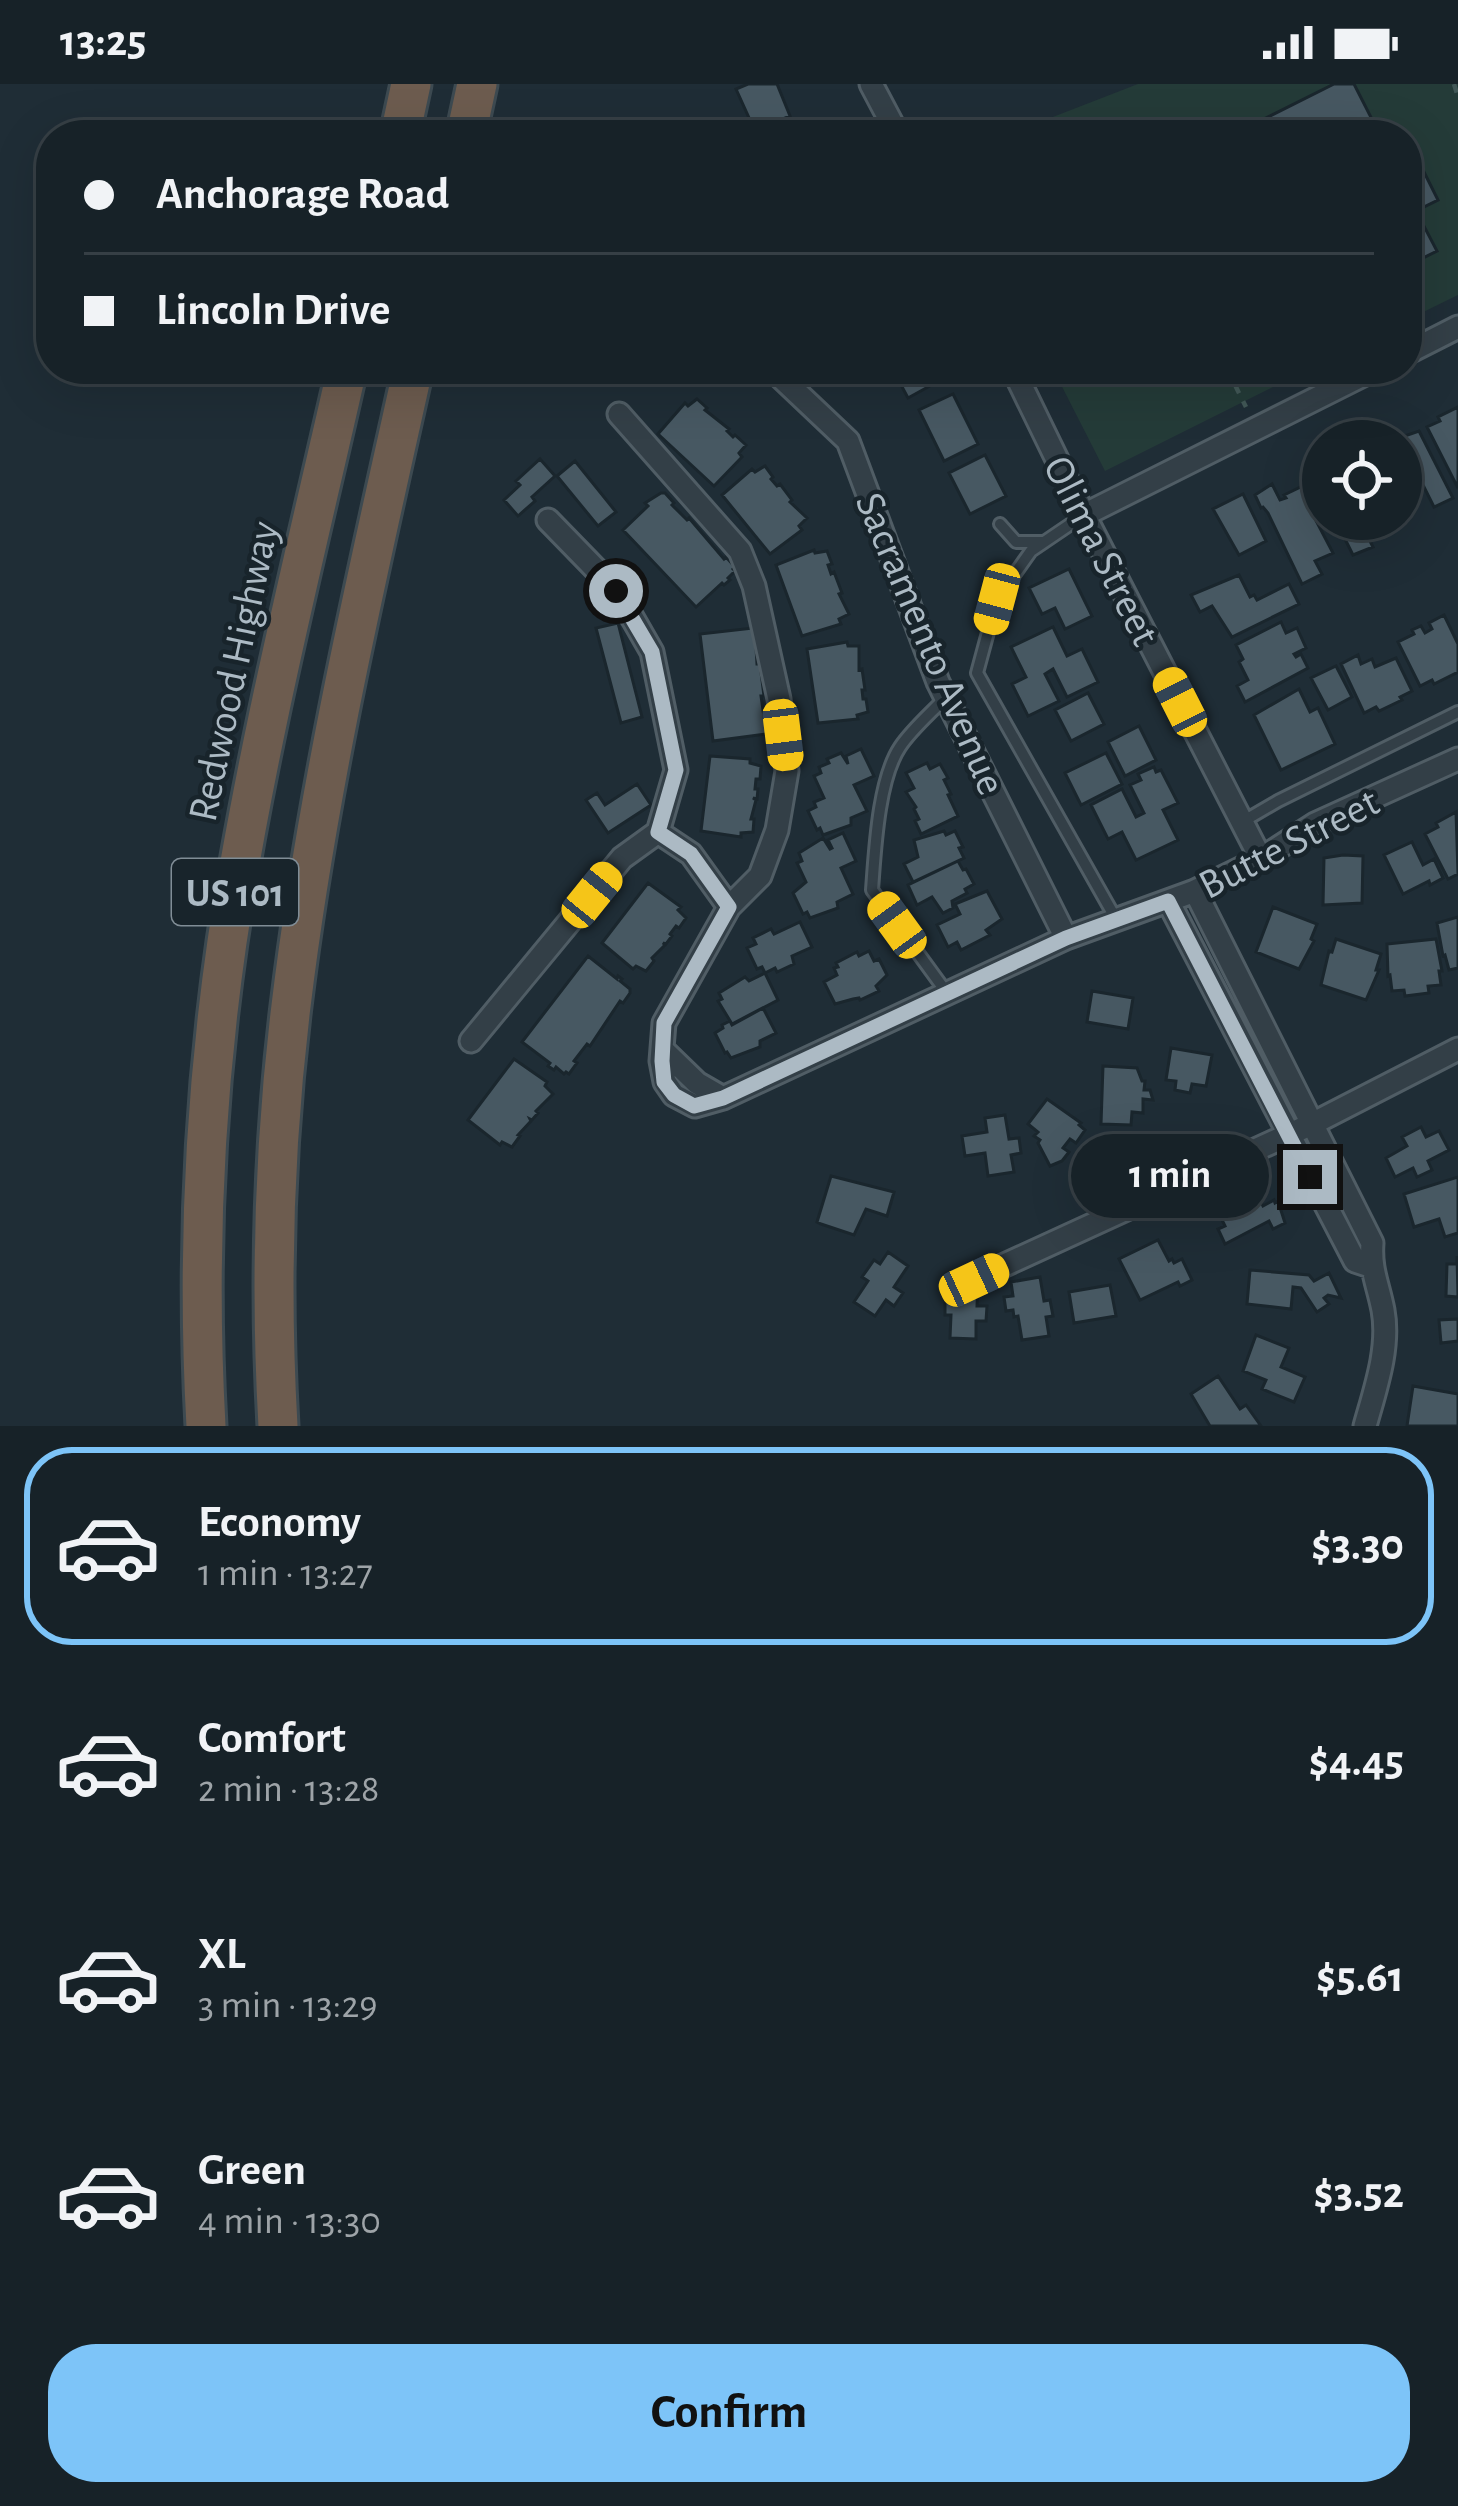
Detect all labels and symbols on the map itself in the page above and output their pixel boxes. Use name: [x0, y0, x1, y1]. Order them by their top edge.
street label: Olima Street: [1036, 450, 1167, 652]
street label: Sacramento Avenue: [848, 487, 1013, 801]
street label: Redwood Highway: [182, 518, 286, 825]
car: [970, 560, 1024, 638]
route start: [589, 564, 643, 618]
car: [1148, 662, 1212, 742]
car: [761, 697, 805, 773]
street label: Butte Street: [1192, 781, 1385, 907]
car: [555, 856, 629, 934]
road number: US 101: [172, 859, 298, 925]
car: [861, 885, 933, 965]
callout: 1 min: [1070, 1135, 1268, 1219]
route end: [1283, 1150, 1337, 1204]
car: [934, 1248, 1014, 1312]

